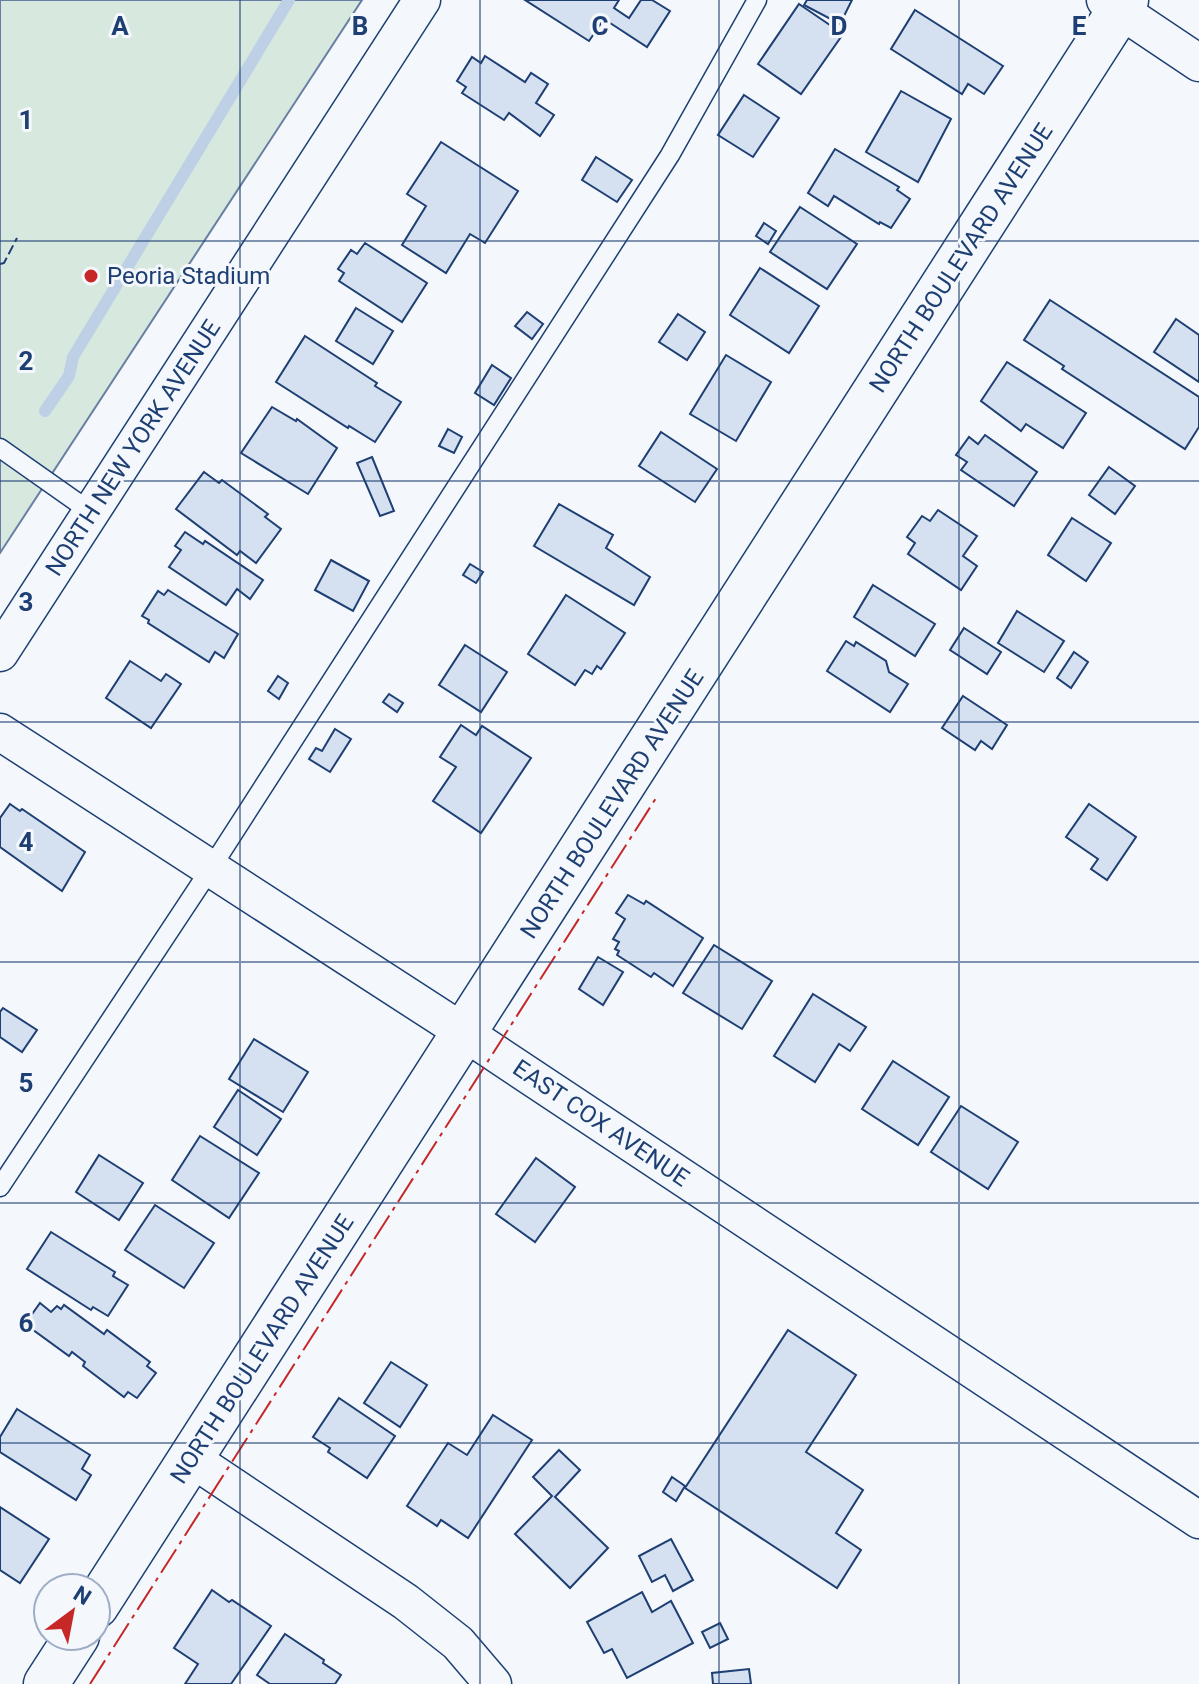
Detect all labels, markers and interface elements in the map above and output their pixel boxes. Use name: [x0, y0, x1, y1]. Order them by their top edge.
text: A: [111, 11, 129, 41]
text: B: [352, 11, 368, 41]
text: C: [591, 11, 609, 41]
text: D: [831, 11, 847, 41]
text: E: [1072, 11, 1087, 41]
text: 1: [19, 105, 33, 135]
street label: NORTH BOULEVARD AVENUE: [864, 118, 1058, 398]
place label: Peoria Stadium: [107, 262, 270, 290]
marker: Peoria Stadium: [82, 267, 100, 285]
street label: NORTH NEW YORK AVENUE: [40, 315, 226, 581]
text: 2: [19, 346, 33, 376]
text: 3: [19, 587, 33, 617]
street label: NORTH BOULEVARD AVENUE: [515, 664, 709, 944]
text: 4: [19, 827, 34, 857]
street label: EAST COX AVENUE: [508, 1054, 694, 1192]
text: 5: [19, 1068, 33, 1098]
street label: NORTH BOULEVARD AVENUE: [165, 1209, 359, 1489]
text: 6: [19, 1308, 34, 1338]
north arrow: [32, 1572, 112, 1652]
text: N: [69, 1581, 96, 1610]

